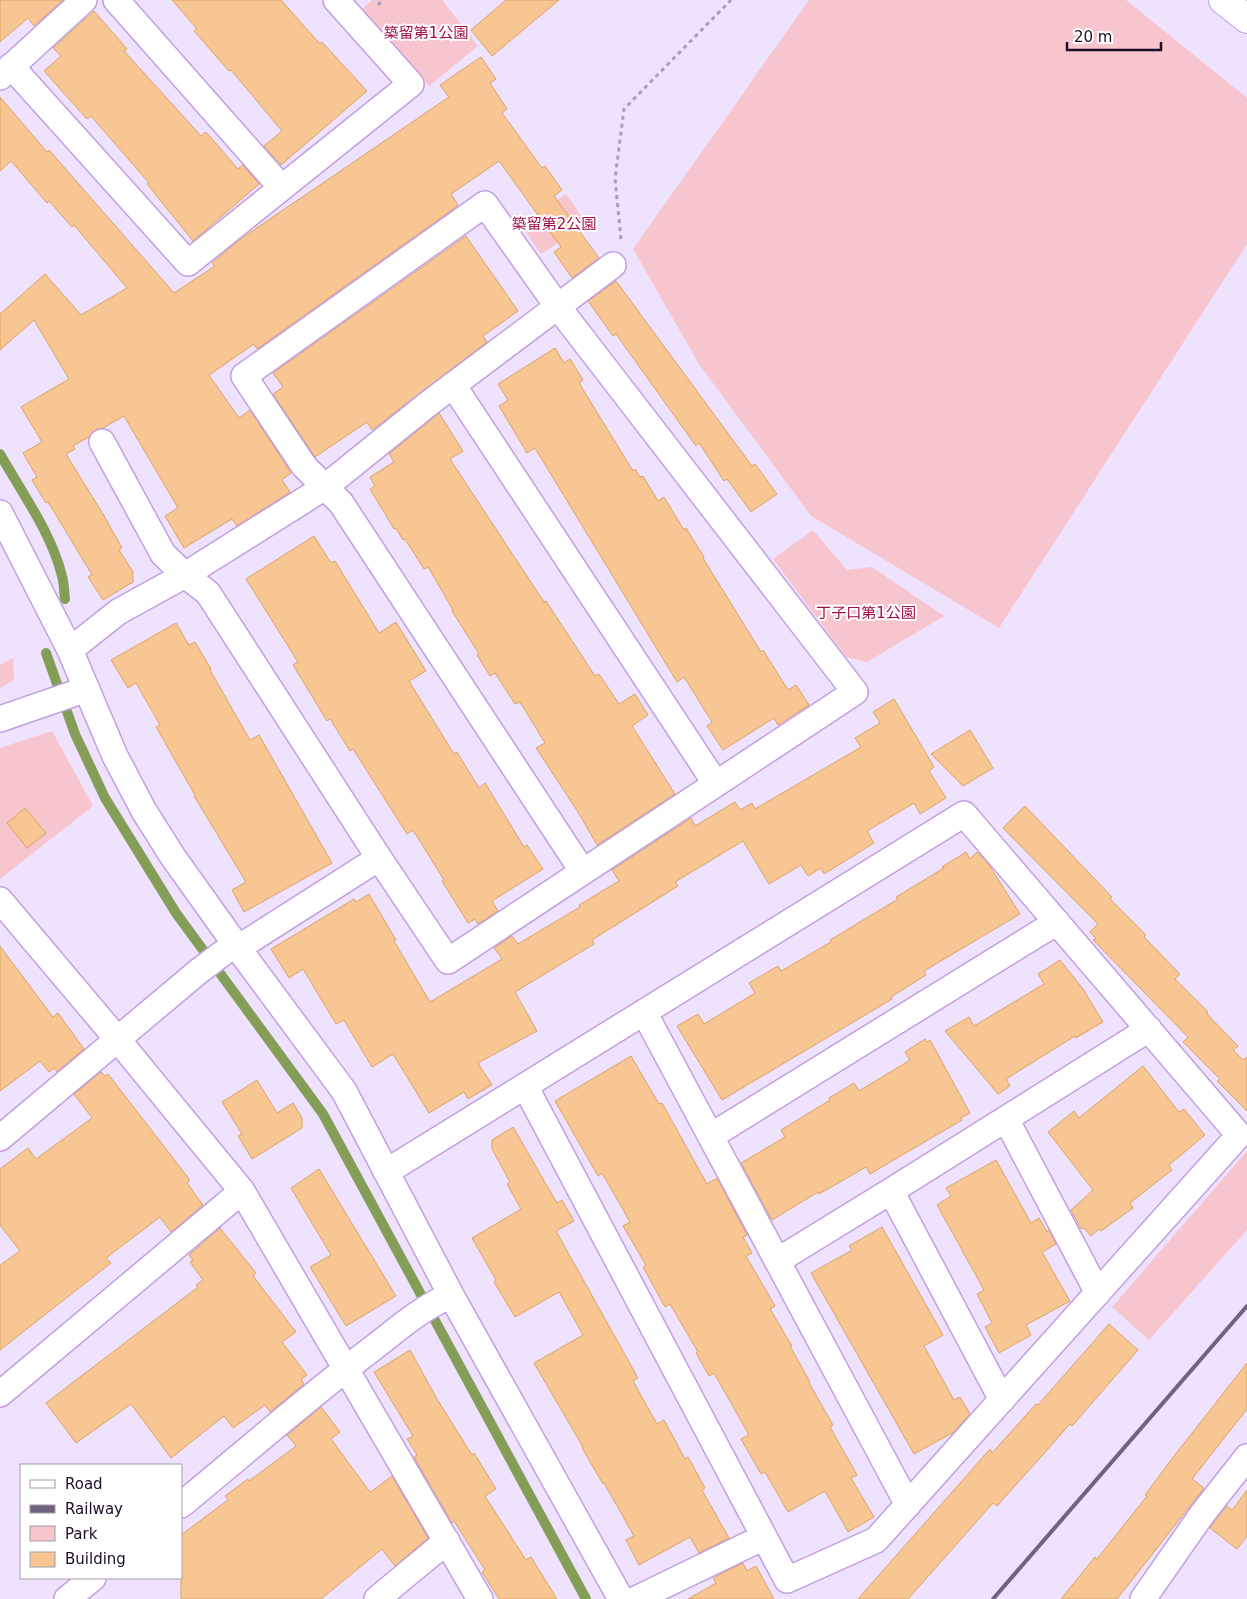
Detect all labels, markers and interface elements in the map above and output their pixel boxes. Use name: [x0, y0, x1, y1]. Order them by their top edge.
scale bar: [1067, 20, 1161, 52]
park label: 築留第1公園: [384, 24, 468, 42]
text: 20 m: [1074, 28, 1112, 46]
park label: 築留第2公園: [512, 215, 596, 233]
park label: 丁子口第1公園: [816, 604, 916, 622]
legend: [20, 1464, 182, 1579]
text: Road: [65, 1475, 103, 1493]
text: Railway: [65, 1500, 123, 1518]
text: Park: [65, 1525, 98, 1543]
text: Building: [65, 1550, 126, 1568]

